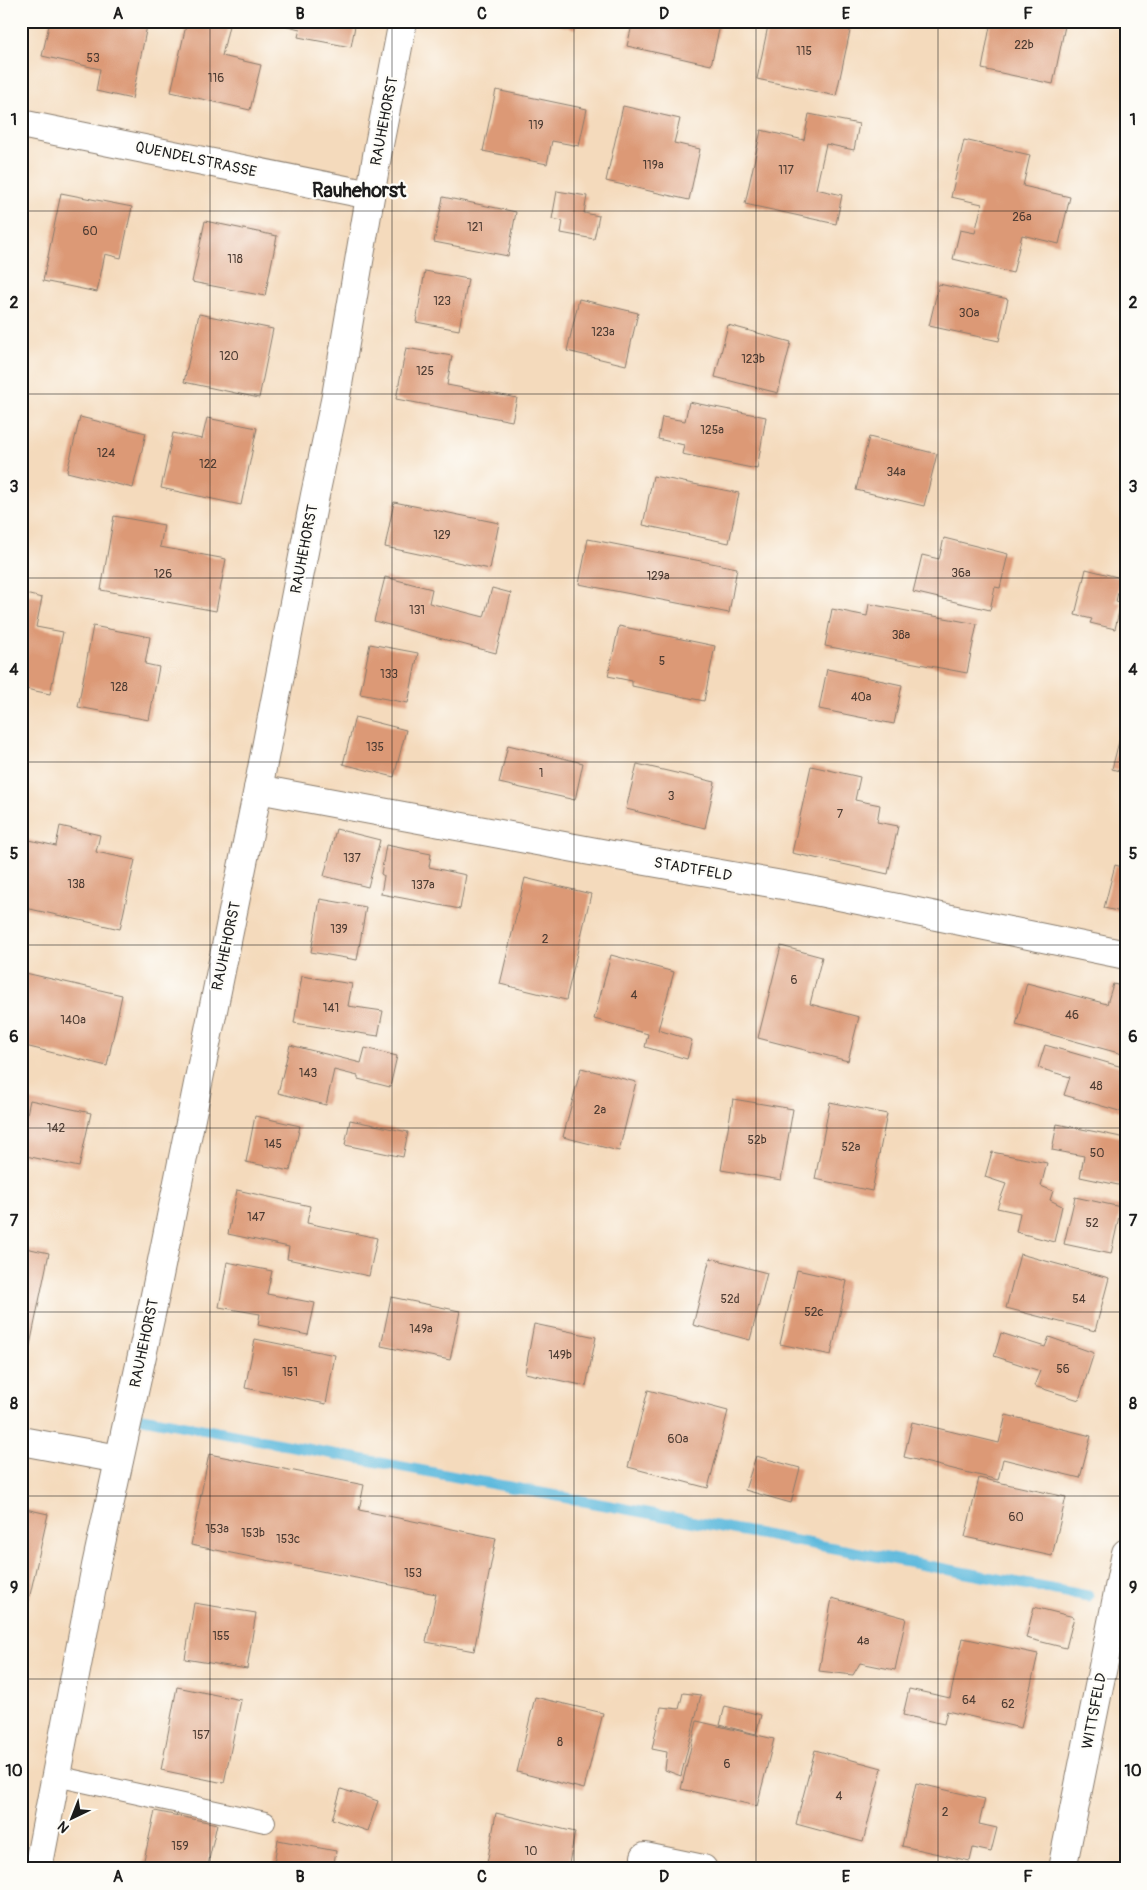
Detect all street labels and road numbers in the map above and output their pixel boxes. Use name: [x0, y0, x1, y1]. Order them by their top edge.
street label: RAUHEHORST: [367, 75, 402, 167]
street label: QUENDELSTRASSE: [133, 137, 259, 182]
street label: RAUHEHORST: [287, 503, 322, 595]
street label: STADTFELD: [652, 853, 733, 886]
street label: RAUHEHORST: [208, 900, 245, 992]
street label: RAUHEHORST: [126, 1297, 163, 1389]
street label: WITTSFELD: [1078, 1671, 1111, 1751]

